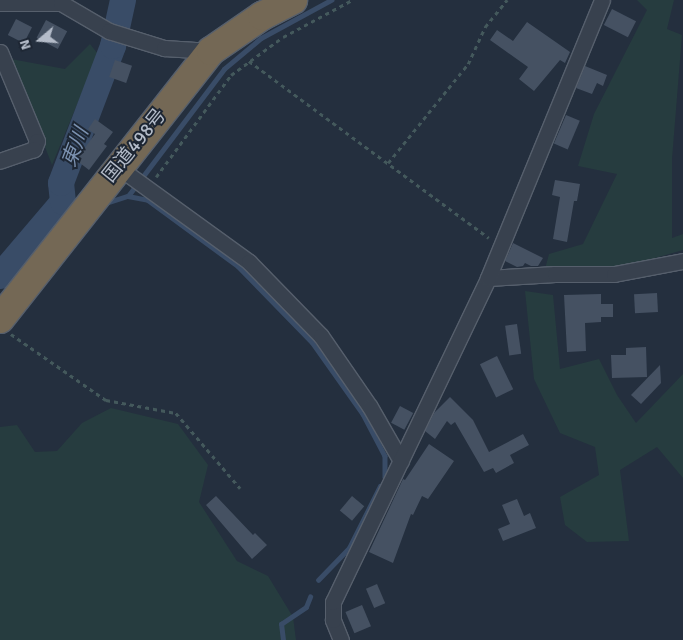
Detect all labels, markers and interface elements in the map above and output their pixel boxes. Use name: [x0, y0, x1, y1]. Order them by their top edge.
north arrow: [15, 15, 65, 65]
text: N: [16, 38, 35, 52]
street label: 国道498号: [99, 105, 171, 187]
water label: 東川: [57, 124, 93, 170]

